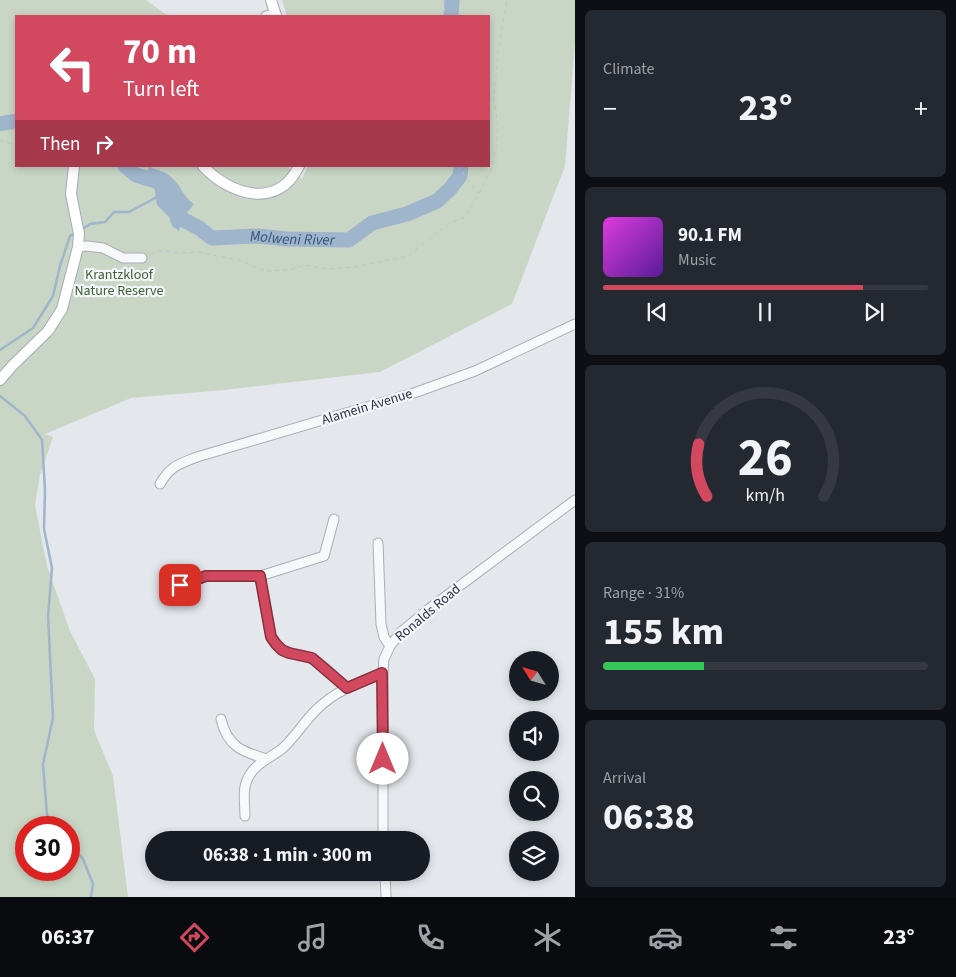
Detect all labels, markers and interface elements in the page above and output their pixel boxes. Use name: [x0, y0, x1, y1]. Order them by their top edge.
text: 70 m: [123, 27, 197, 77]
icon: left: [40, 35, 105, 100]
text: Climate: [603, 58, 654, 80]
text: Turn left: [123, 73, 199, 105]
text: 23°: [739, 81, 793, 135]
text: −: [603, 89, 617, 129]
text: +: [914, 89, 928, 129]
icon: right: [90, 130, 118, 158]
text: Then: [40, 131, 80, 158]
text: 90.1 FM: [678, 222, 742, 249]
water label: Molweni River: [249, 225, 336, 250]
text: Music: [678, 249, 716, 271]
park label: Krantzkloof Nature Reserve: [75, 265, 164, 301]
icon: previous: [643, 298, 671, 326]
icon: pause: [751, 298, 779, 326]
icon: next: [860, 298, 888, 326]
street label: Alamein Avenue: [319, 384, 415, 430]
text: 26: [738, 422, 793, 496]
text: km/h: [746, 483, 785, 508]
pin: [159, 564, 201, 606]
icon: arrive: [166, 571, 194, 599]
street label: Ronalds Road: [391, 580, 465, 646]
text: Range · 31%: [603, 582, 684, 604]
text: 155 km: [603, 605, 724, 659]
north arrow: [509, 651, 559, 701]
map controls: [509, 651, 559, 881]
button: sound: [509, 711, 559, 761]
position arrow: [356, 732, 408, 784]
text: Arrival: [603, 767, 646, 789]
button: search: [509, 771, 559, 821]
text: 06:38: [603, 790, 695, 844]
speed limit sign: 30: [15, 816, 80, 881]
button: layers: [509, 831, 559, 881]
text: 06:38 · 1 min · 300 m: [203, 842, 372, 869]
icon: directions: [177, 920, 212, 955]
icon: music: [295, 920, 330, 955]
icon: phone: [413, 920, 448, 955]
icon: climate: [530, 920, 565, 955]
icon: car: [648, 920, 683, 955]
icon: filters: [766, 920, 801, 955]
text: 06:37: [41, 921, 94, 953]
text: 23°: [883, 921, 915, 953]

